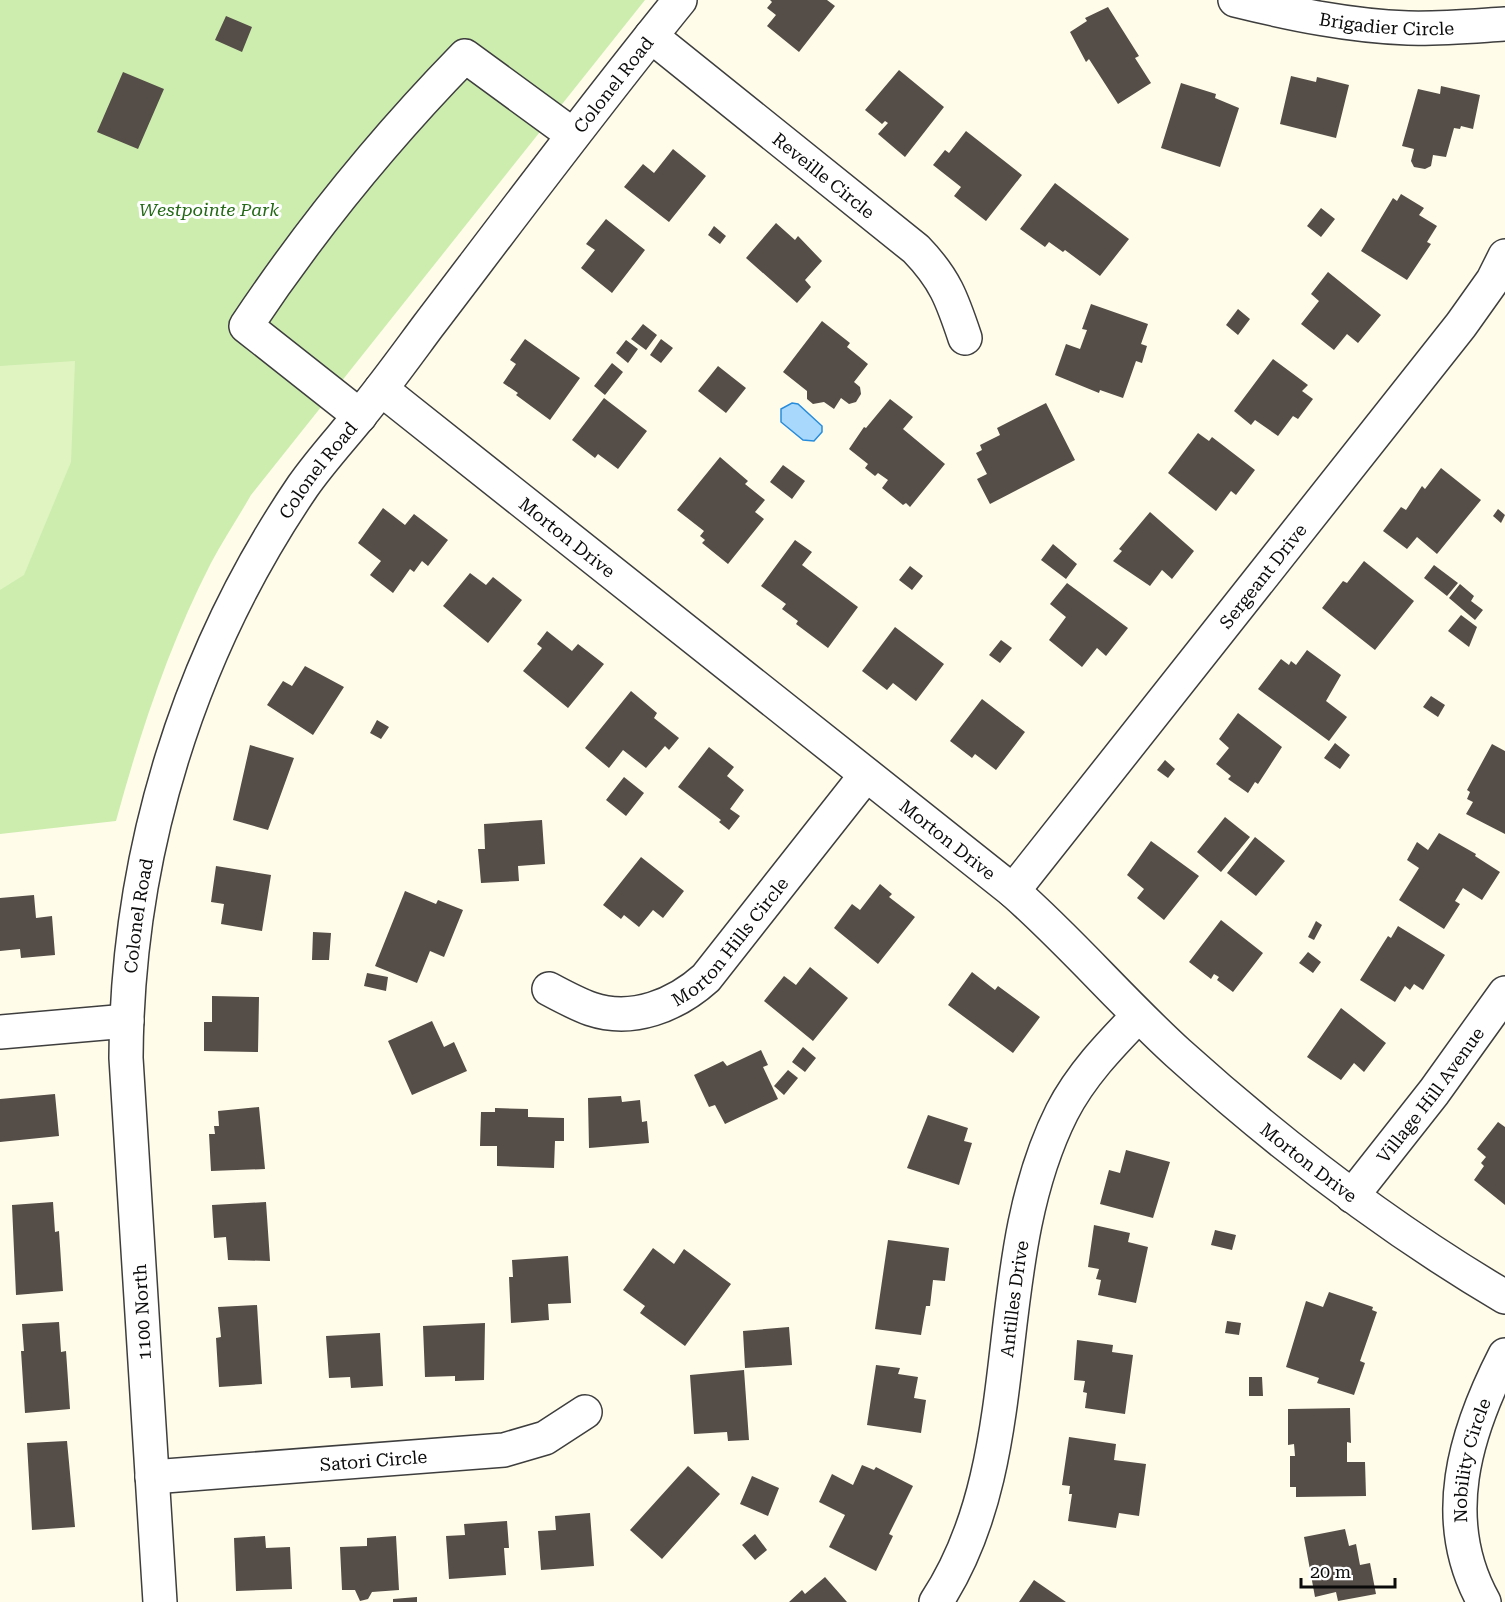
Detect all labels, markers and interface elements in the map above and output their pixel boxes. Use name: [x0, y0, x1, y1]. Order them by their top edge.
street label: Brigadier Circle: [1318, 8, 1455, 39]
street label: Colonel Road: [569, 32, 657, 137]
street label: Reveille Circle: [769, 128, 879, 222]
park label: Westpointe Park: [139, 199, 279, 220]
street label: Colonel Road: [274, 417, 361, 522]
street label: Morton Drive: [515, 493, 620, 582]
street label: Sergeant Drive: [1215, 519, 1310, 632]
street label: Morton Drive: [896, 795, 1000, 884]
street label: Colonel Road: [119, 856, 157, 974]
street label: Morton Hills Circle: [668, 873, 792, 1010]
street label: Village Hill Avenue: [1372, 1023, 1488, 1167]
street label: Morton Drive: [1256, 1118, 1361, 1206]
street label: Antilles Drive: [996, 1239, 1032, 1358]
street label: 1100 North: [129, 1263, 155, 1361]
street label: Nobility Circle: [1449, 1395, 1494, 1523]
street label: Satori Circle: [319, 1445, 428, 1475]
scale bar: [1301, 1551, 1396, 1589]
text: 20 m: [1310, 1561, 1351, 1582]

